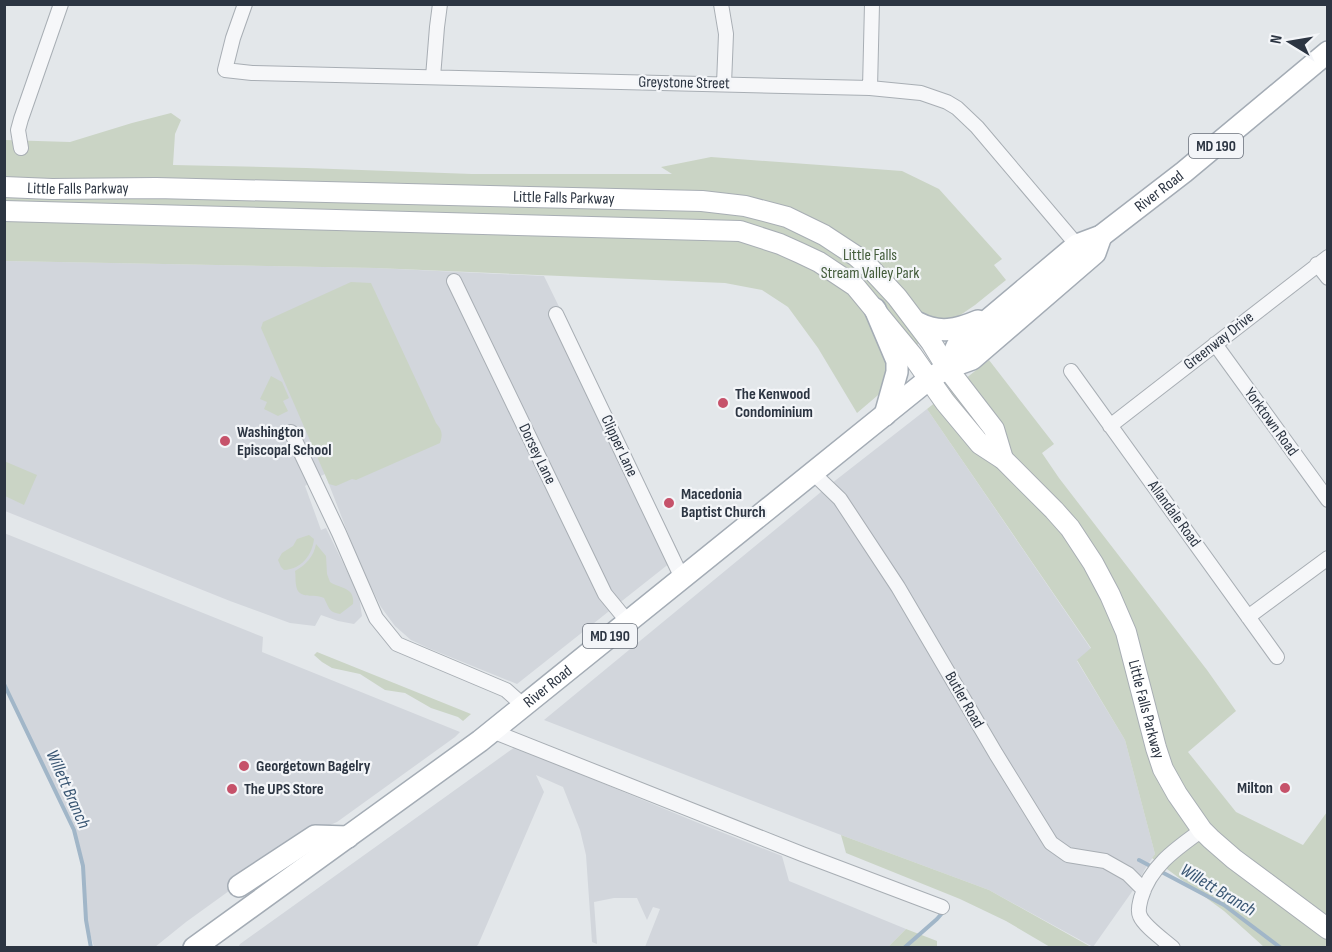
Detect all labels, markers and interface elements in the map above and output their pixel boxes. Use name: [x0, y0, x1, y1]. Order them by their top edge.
north arrow: [1260, 12, 1320, 72]
text: N: [1267, 33, 1287, 45]
street label: Greystone Street: [638, 73, 730, 93]
road number: MD 190: [1189, 134, 1243, 158]
street label: River Road: [1131, 166, 1187, 216]
street label: Little Falls Parkway: [27, 178, 129, 199]
street label: Little Falls Parkway: [513, 187, 615, 208]
park label: Little Falls Stream Valley Park: [821, 246, 919, 283]
street label: Greenway Drive: [1180, 308, 1258, 374]
street label: Yorktown Road: [1240, 384, 1302, 460]
place label: The Kenwood Condominium: [735, 385, 813, 422]
marker: The Kenwood Condominium: [716, 396, 730, 410]
street label: Clipper Lane: [596, 412, 642, 480]
street label: Dorsey Lane: [514, 421, 560, 487]
place label: Washington Episcopal School: [237, 423, 331, 460]
marker: Washington Episcopal School: [218, 434, 232, 448]
street label: Allandale Road: [1143, 476, 1204, 551]
place label: Macedonia Baptist Church: [681, 485, 766, 522]
marker: Macedonia Baptist Church: [662, 496, 676, 510]
road number: MD 190: [583, 624, 637, 648]
street label: Little Falls Parkway: [1124, 658, 1168, 761]
street label: River Road: [520, 661, 576, 712]
street label: Butler Road: [940, 668, 988, 732]
water label: Willett Branch: [41, 746, 95, 832]
place label: Georgetown Bagelry: [256, 757, 371, 776]
marker: Georgetown Bagelry: [237, 759, 251, 773]
place label: Milton: [1237, 779, 1273, 798]
place label: The UPS Store: [244, 780, 324, 799]
marker: Milton: [1278, 781, 1292, 795]
marker: The UPS Store: [225, 782, 239, 796]
water label: Willett Branch: [1177, 859, 1260, 921]

